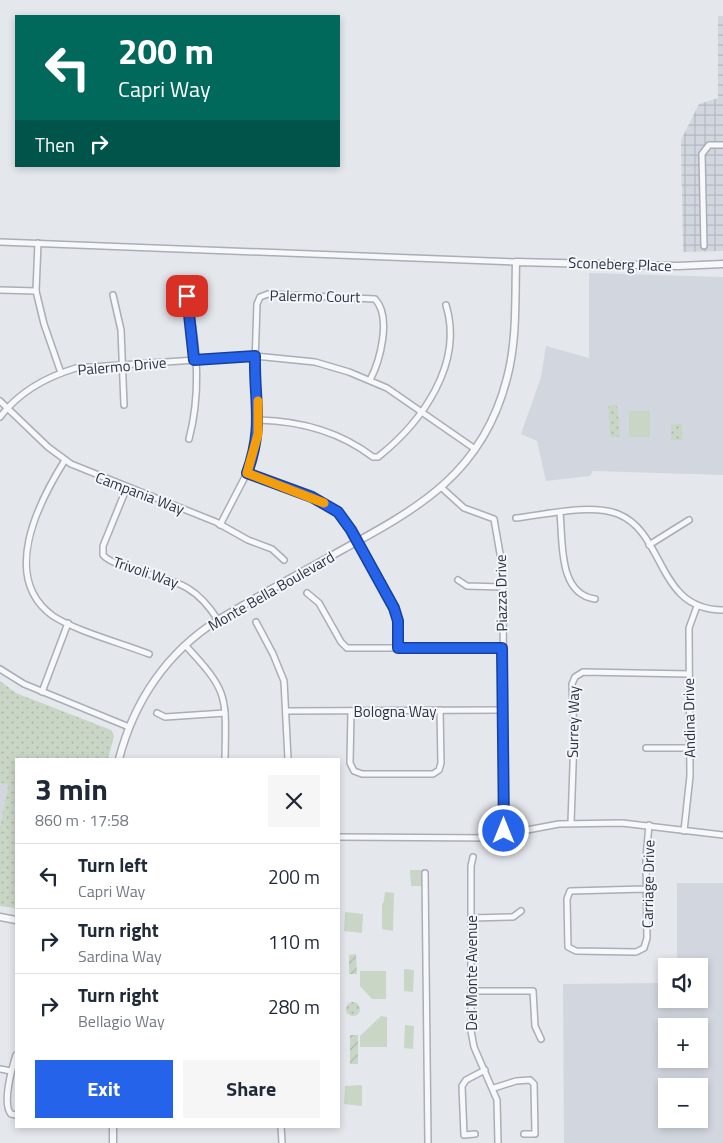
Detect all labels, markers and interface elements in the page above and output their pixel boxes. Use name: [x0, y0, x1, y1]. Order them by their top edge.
text: 200 m: [118, 24, 214, 78]
icon: left: [35, 35, 100, 100]
text: Capri Way: [118, 72, 211, 106]
text: Then: [35, 130, 75, 159]
icon: right: [85, 130, 113, 158]
street label: Sconeberg Place: [568, 251, 672, 277]
pin: [166, 275, 208, 317]
icon: arrive: [173, 282, 201, 310]
street label: Palermo Court: [269, 284, 361, 308]
street label: Palermo Drive: [77, 351, 167, 381]
street label: Campania Way: [92, 466, 188, 520]
street label: Monte Bella Boulevard: [203, 545, 339, 637]
street label: Trivoli Way: [110, 550, 182, 594]
street label: Piazza Drive: [489, 554, 513, 632]
street label: Andina Drive: [677, 678, 701, 758]
street label: Surrey Way: [561, 686, 585, 758]
street label: Bologna Way: [354, 700, 436, 723]
text: 3 min: [35, 766, 108, 812]
button: close: [268, 775, 320, 827]
position arrow: [477, 804, 529, 856]
text: 860 m · 17:58: [35, 808, 129, 832]
street label: Carriage Drive: [636, 840, 660, 928]
text: Turn left: [78, 850, 148, 879]
icon: left: [35, 862, 63, 890]
text: 200 m: [268, 862, 320, 891]
text: Capri Way: [78, 879, 145, 903]
text: Turn right: [78, 915, 159, 944]
street label: Del Monte Avenue: [460, 915, 483, 1031]
icon: right: [35, 927, 63, 955]
text: 110 m: [268, 927, 320, 956]
text: Sardina Way: [78, 944, 162, 968]
map controls: [658, 958, 708, 1128]
button: sound: [658, 958, 708, 1008]
text: Turn right: [78, 980, 159, 1009]
icon: right: [35, 992, 63, 1020]
text: 280 m: [268, 992, 320, 1021]
text: Bellagio Way: [78, 1009, 165, 1033]
button: +: [658, 1018, 708, 1068]
button: Exit: [35, 1060, 173, 1118]
button: Share: [183, 1060, 320, 1118]
button: −: [658, 1078, 708, 1128]

